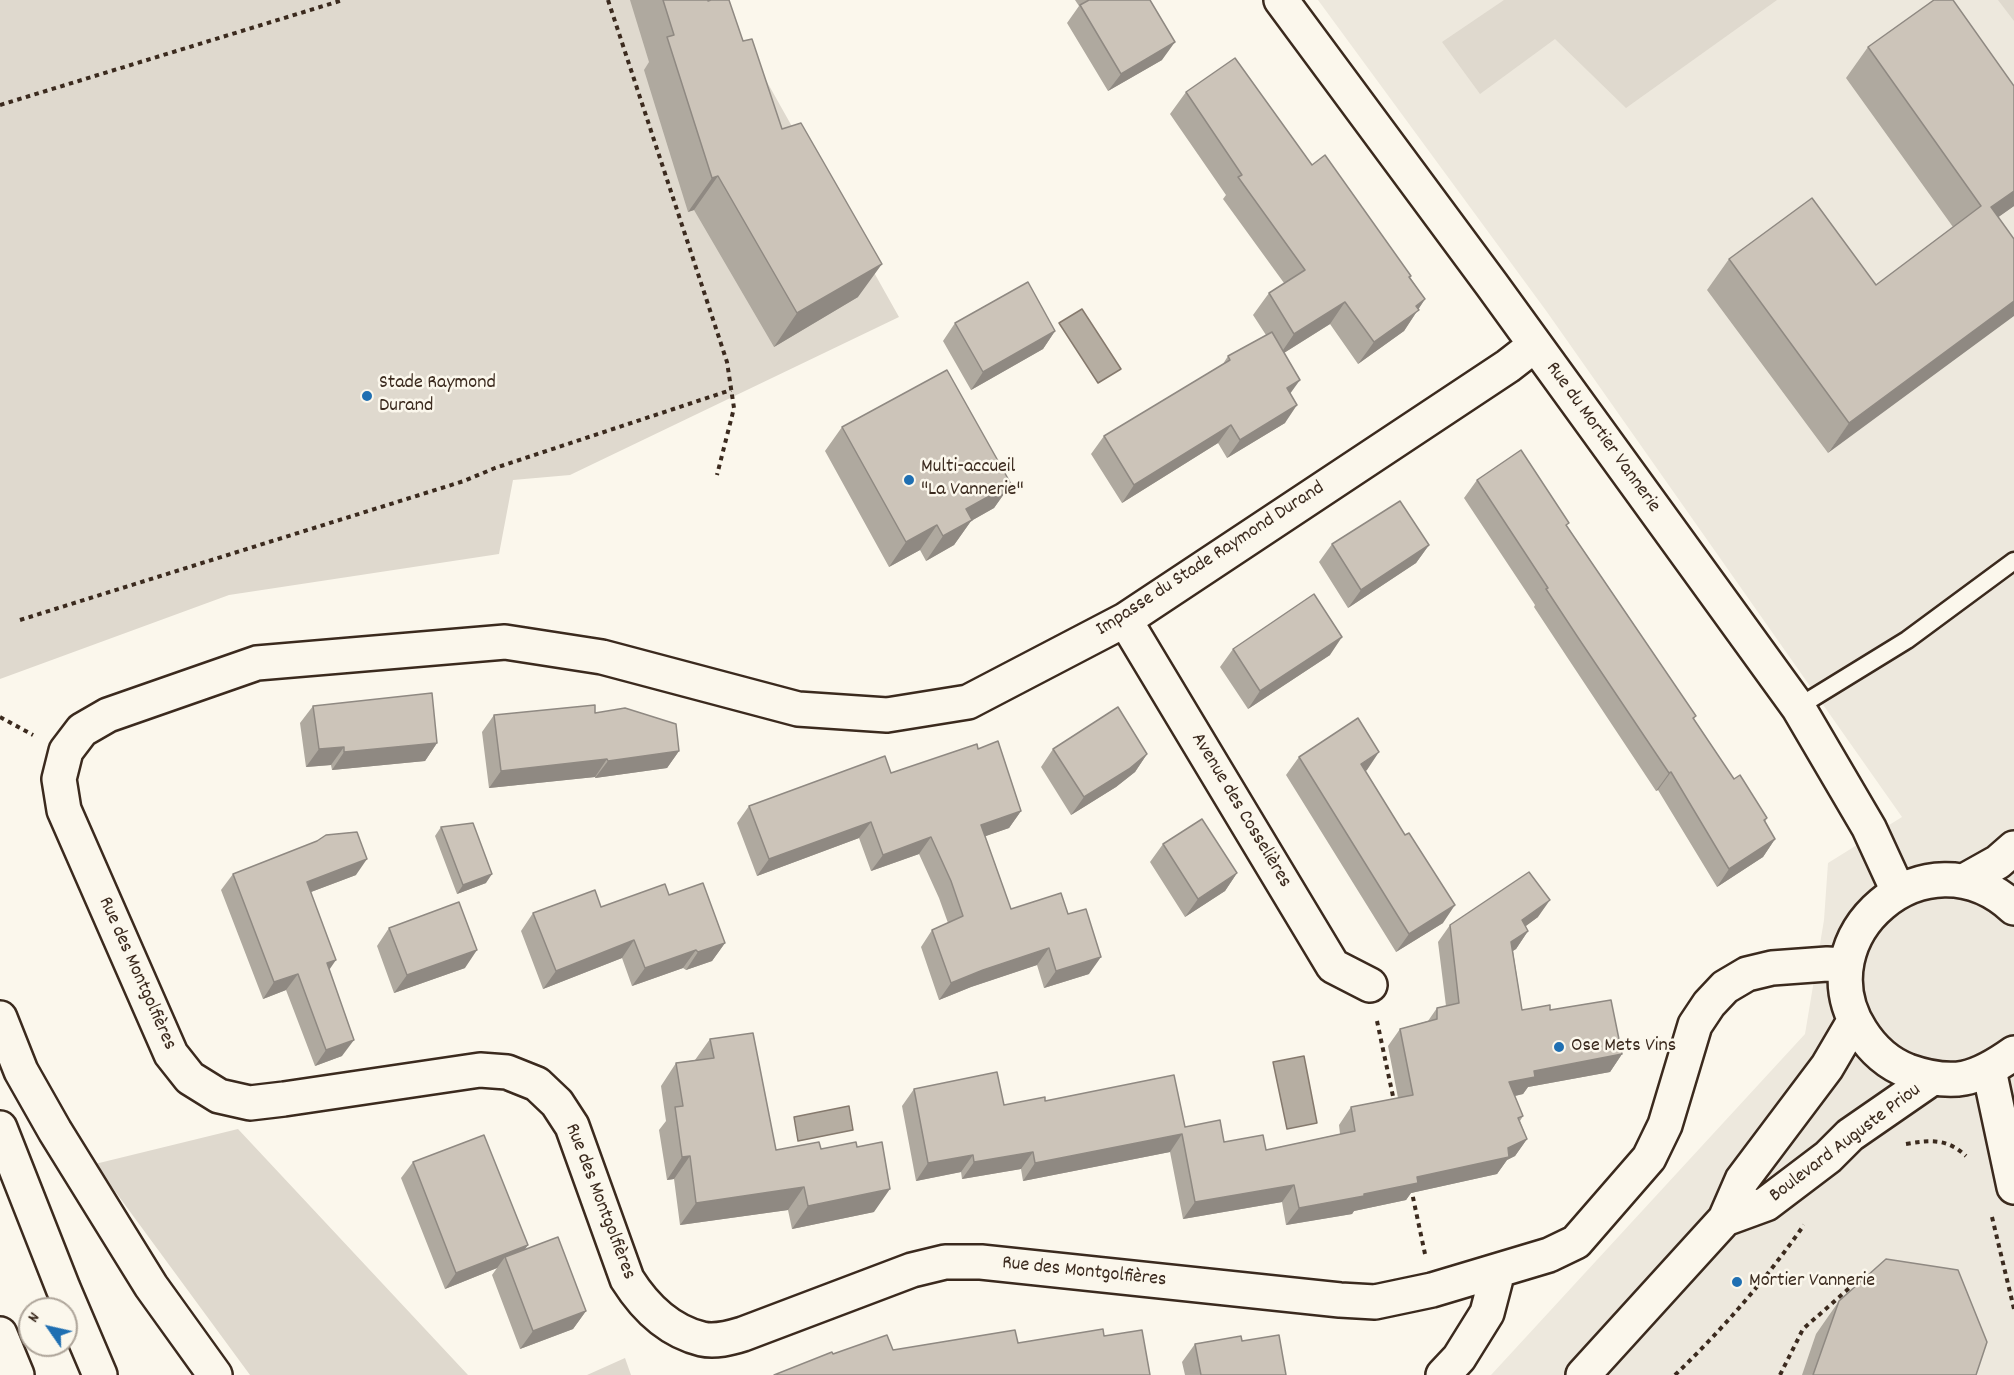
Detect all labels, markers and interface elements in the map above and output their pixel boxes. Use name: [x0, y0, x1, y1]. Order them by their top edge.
street label: Rue du Mortier Vannerie: [1539, 358, 1665, 518]
place label: Stade Raymond Durand: [379, 372, 496, 419]
marker: Stade Raymond Durand: [360, 389, 374, 403]
place label: Multi-accueil "La Vannerie": [921, 456, 1024, 503]
marker: Multi-accueil "La Vannerie": [902, 473, 916, 487]
street label: Impasse du Stade Raymond Durand: [1092, 477, 1330, 643]
street label: Avenue des Cosselières: [1184, 729, 1296, 893]
street label: Rue des Montgolfières: [91, 894, 181, 1054]
place label: Ose Mets Vins: [1571, 1035, 1676, 1059]
marker: Ose Mets Vins: [1552, 1040, 1566, 1054]
street label: Boulevard Auguste Priou: [1766, 1079, 1926, 1209]
street label: Rue des Montgolfières: [558, 1121, 640, 1283]
street label: Rue des Montgolfières: [1001, 1252, 1167, 1294]
place label: Mortier Vannerie: [1749, 1270, 1875, 1294]
marker: Mortier Vannerie: [1730, 1275, 1744, 1289]
north arrow: [18, 1297, 78, 1357]
text: N: [23, 1308, 46, 1327]

